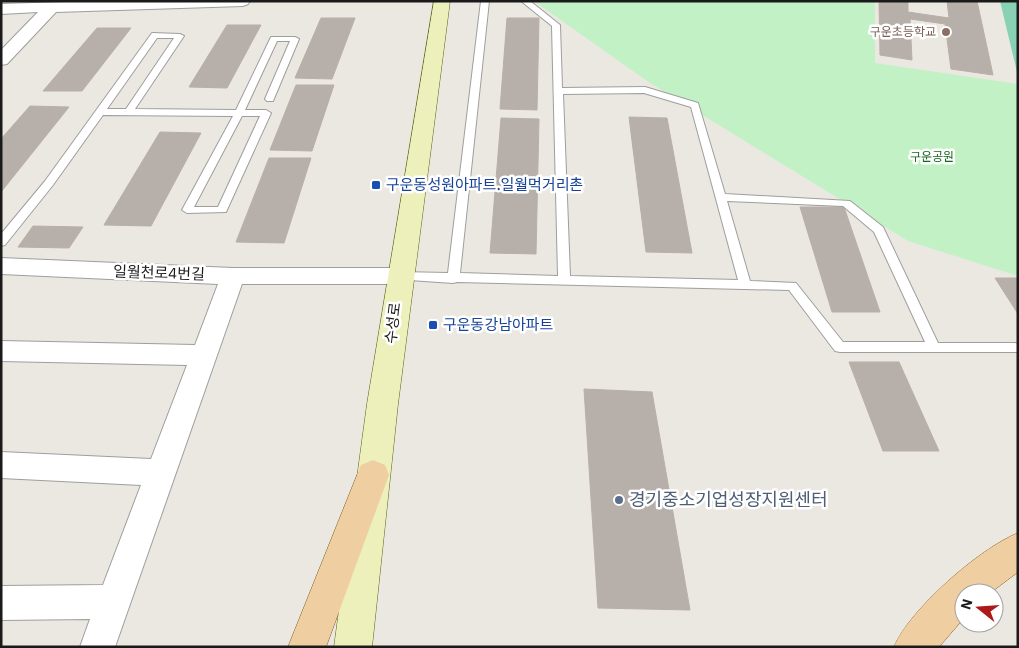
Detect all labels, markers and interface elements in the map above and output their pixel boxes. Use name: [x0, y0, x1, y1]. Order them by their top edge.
place label: 구운초등학교: [870, 24, 936, 39]
marker: 구운초등학교: [940, 26, 952, 38]
park label: 구운공원: [910, 149, 954, 164]
place label: 구운동성원아파트.일월먹거리촌: [386, 175, 583, 194]
marker: 구운동성원아파트.일월먹거리촌: [370, 179, 382, 191]
street label: 일월천로4번길: [113, 261, 205, 284]
street label: 수성로: [381, 301, 404, 345]
place label: 구운동강남아파트: [443, 315, 554, 334]
marker: 구운동강남아파트: [427, 319, 439, 331]
place label: 경기중소기업성장지원센터: [629, 488, 828, 511]
marker: 경기중소기업성장지원센터: [613, 494, 625, 506]
north arrow: [954, 583, 1004, 633]
text: N: [956, 597, 977, 612]

